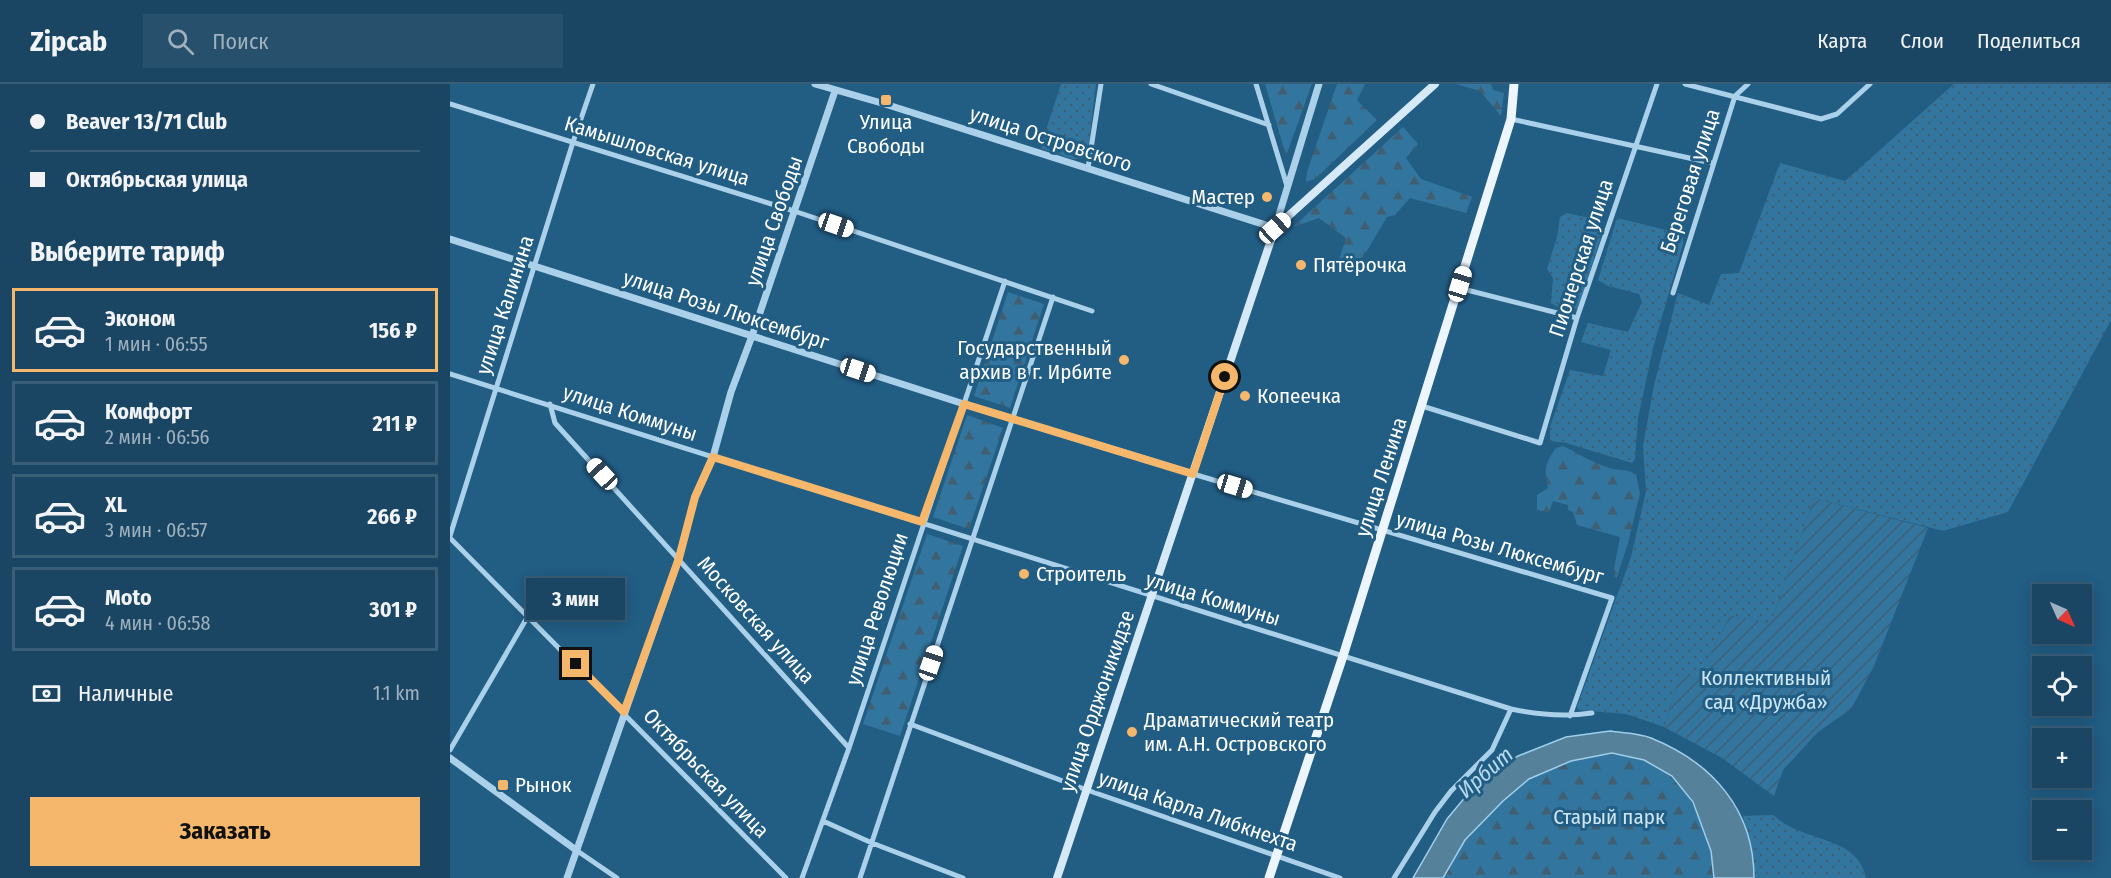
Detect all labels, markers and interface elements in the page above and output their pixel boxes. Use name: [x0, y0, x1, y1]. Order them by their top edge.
search box: [143, 14, 563, 68]
text: Zipcab: [30, 25, 107, 58]
icon: search: [164, 25, 197, 58]
text: Поиск: [212, 28, 269, 55]
text: Карта: [1817, 28, 1867, 54]
text: Слои: [1900, 28, 1944, 54]
text: Поделиться: [1977, 28, 2081, 54]
marker: Улица Свободы: [879, 93, 893, 107]
street label: улица Островского: [966, 100, 1136, 178]
street label: Береговая улица: [1654, 106, 1726, 256]
text: Beaver 13/71 Club: [66, 108, 227, 135]
place label: Улица Свободы: [847, 109, 925, 159]
street label: Камышловская улица: [561, 110, 753, 192]
street label: улица Свободы: [740, 153, 808, 289]
text: Октябрьская улица: [66, 166, 248, 193]
street label: Пионерская улица: [1543, 176, 1619, 340]
place label: Мастер: [1191, 184, 1255, 210]
marker: Мастер: [1260, 190, 1274, 204]
car: [1256, 209, 1294, 247]
car: [816, 211, 856, 239]
street label: улица Калинина: [470, 232, 540, 378]
text: Выберите тариф: [30, 236, 225, 268]
place label: Пятёрочка: [1313, 252, 1407, 278]
marker: Пятёрочка: [1294, 258, 1308, 272]
street label: улица Розы Люксембург: [620, 264, 833, 356]
car: [1446, 264, 1474, 304]
icon: car: [33, 303, 87, 357]
text: Эконом: [105, 305, 175, 332]
text: 156 ₽: [369, 317, 417, 344]
text: 1 мин · 06:55: [105, 332, 208, 356]
place label: Государственный архив в г. Ирбите: [957, 335, 1112, 385]
marker: Государственный архив в г. Ирбите: [1117, 353, 1131, 367]
car: [838, 356, 878, 384]
route start: [1211, 363, 1238, 390]
street label: улица Коммуны: [560, 379, 700, 447]
place label: Копеечка: [1257, 383, 1341, 409]
marker: Копеечка: [1238, 389, 1252, 403]
icon: car: [33, 396, 87, 450]
text: Комфорт: [105, 398, 192, 425]
text: 211 ₽: [372, 410, 417, 437]
street label: улица Ленина: [1349, 414, 1413, 540]
text: 2 мин · 06:56: [105, 425, 209, 449]
car: [583, 455, 621, 493]
car: [1215, 472, 1255, 500]
icon: car: [33, 489, 87, 543]
text: XL: [105, 491, 127, 518]
text: 266 ₽: [367, 503, 417, 530]
street label: улица Розы Люксембург: [1393, 506, 1608, 590]
text: 3 мин · 06:57: [105, 518, 207, 542]
street label: улица Революции: [840, 529, 914, 689]
street label: Московская улица: [692, 551, 820, 689]
place label: Строитель: [1036, 561, 1127, 587]
street label: улица Коммуны: [1143, 566, 1283, 632]
marker: Строитель: [1017, 567, 1031, 581]
callout: 3 мин: [526, 577, 626, 619]
icon: car: [33, 582, 87, 636]
text: Moto: [105, 584, 152, 611]
north arrow: [2032, 584, 2092, 644]
map controls: [2032, 584, 2092, 860]
text: 3 мин: [552, 587, 599, 611]
text: 301 ₽: [369, 596, 417, 623]
street label: улица Орджоникидзе: [1054, 607, 1140, 795]
text: 4 мин · 06:58: [105, 611, 210, 635]
car: [917, 643, 945, 683]
route end: [562, 650, 589, 677]
button: locate: [2032, 656, 2092, 716]
park label: Коллективный сад «Дружба»: [1701, 665, 1831, 715]
icon: cash: [30, 677, 63, 710]
text: Наличные: [78, 680, 173, 707]
text: 1.1 km: [373, 681, 420, 705]
street label: Октябрьская улица: [638, 703, 774, 843]
place label: Драматический театр им. А.Н. Островского: [1143, 707, 1334, 757]
marker: Драматический театр им. А.Н. Островского: [1125, 725, 1139, 739]
button: +: [2032, 728, 2092, 788]
water label: Ирбит: [1452, 741, 1519, 804]
street label: улица Карла Либкнехта: [1095, 765, 1301, 857]
place label: Рынок: [515, 772, 572, 798]
marker: Рынок: [496, 778, 510, 792]
button: Заказать: [30, 797, 420, 866]
button: −: [2032, 800, 2092, 860]
park label: Старый парк: [1553, 804, 1665, 830]

